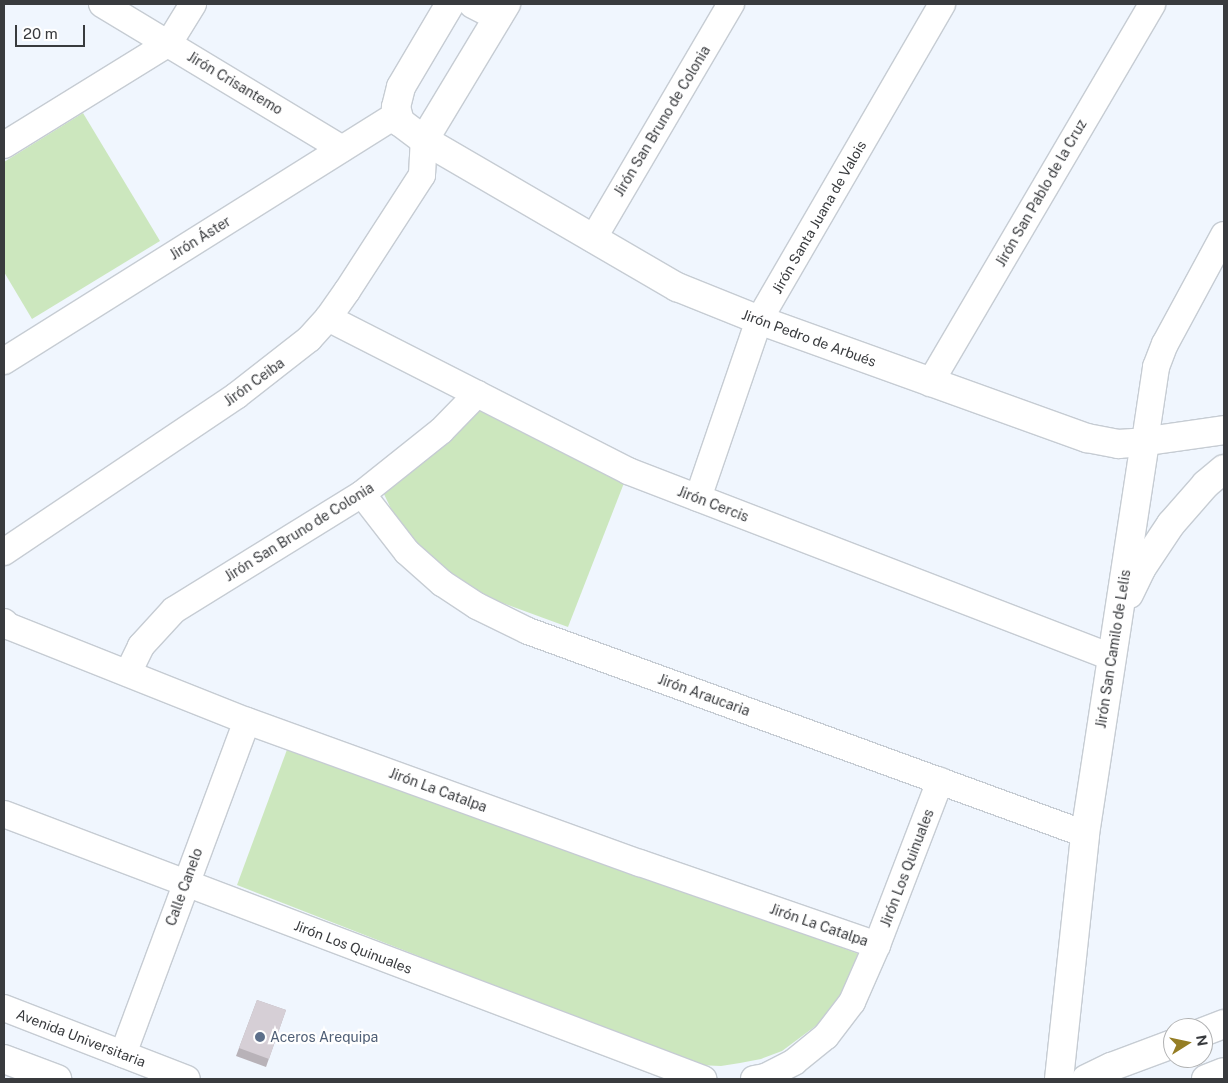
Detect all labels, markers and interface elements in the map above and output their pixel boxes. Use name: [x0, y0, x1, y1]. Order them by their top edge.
scale bar: [18, 15, 88, 47]
text: 20 m: [23, 25, 58, 42]
street label: Jirón San Bruno de Colonia: [610, 42, 714, 200]
street label: Jirón Crisantemo: [184, 48, 286, 118]
street label: Jirón San Pablo de la Cruz: [992, 116, 1090, 270]
street label: Jirón Santa Juana de Valois: [768, 137, 870, 297]
street label: Jirón Áster: [166, 213, 234, 263]
street label: Jirón Pedro de Arbués: [739, 306, 879, 370]
street label: Jirón Ceiba: [220, 354, 288, 410]
street label: Jirón San Bruno de Colonia: [221, 479, 377, 585]
street label: Jirón Cercis: [675, 483, 751, 525]
street label: Jirón San Camilo de Lelis: [1092, 568, 1134, 730]
street label: Jirón Araucaria: [656, 671, 752, 719]
street label: Jirón La Catalpa: [387, 764, 489, 816]
street label: Jirón Los Quinuales: [877, 807, 937, 929]
street label: Calle Canelo: [162, 846, 206, 928]
street label: Jirón La Catalpa: [768, 900, 870, 950]
street label: Jirón Los Quinuales: [292, 917, 414, 977]
street label: Avenida Universitaria: [14, 1006, 148, 1070]
north arrow: [1163, 1018, 1213, 1068]
place label: Aceros Arequipa: [270, 1029, 378, 1045]
marker: Aceros Arequipa: [254, 1031, 266, 1043]
text: N: [1193, 1034, 1211, 1047]

